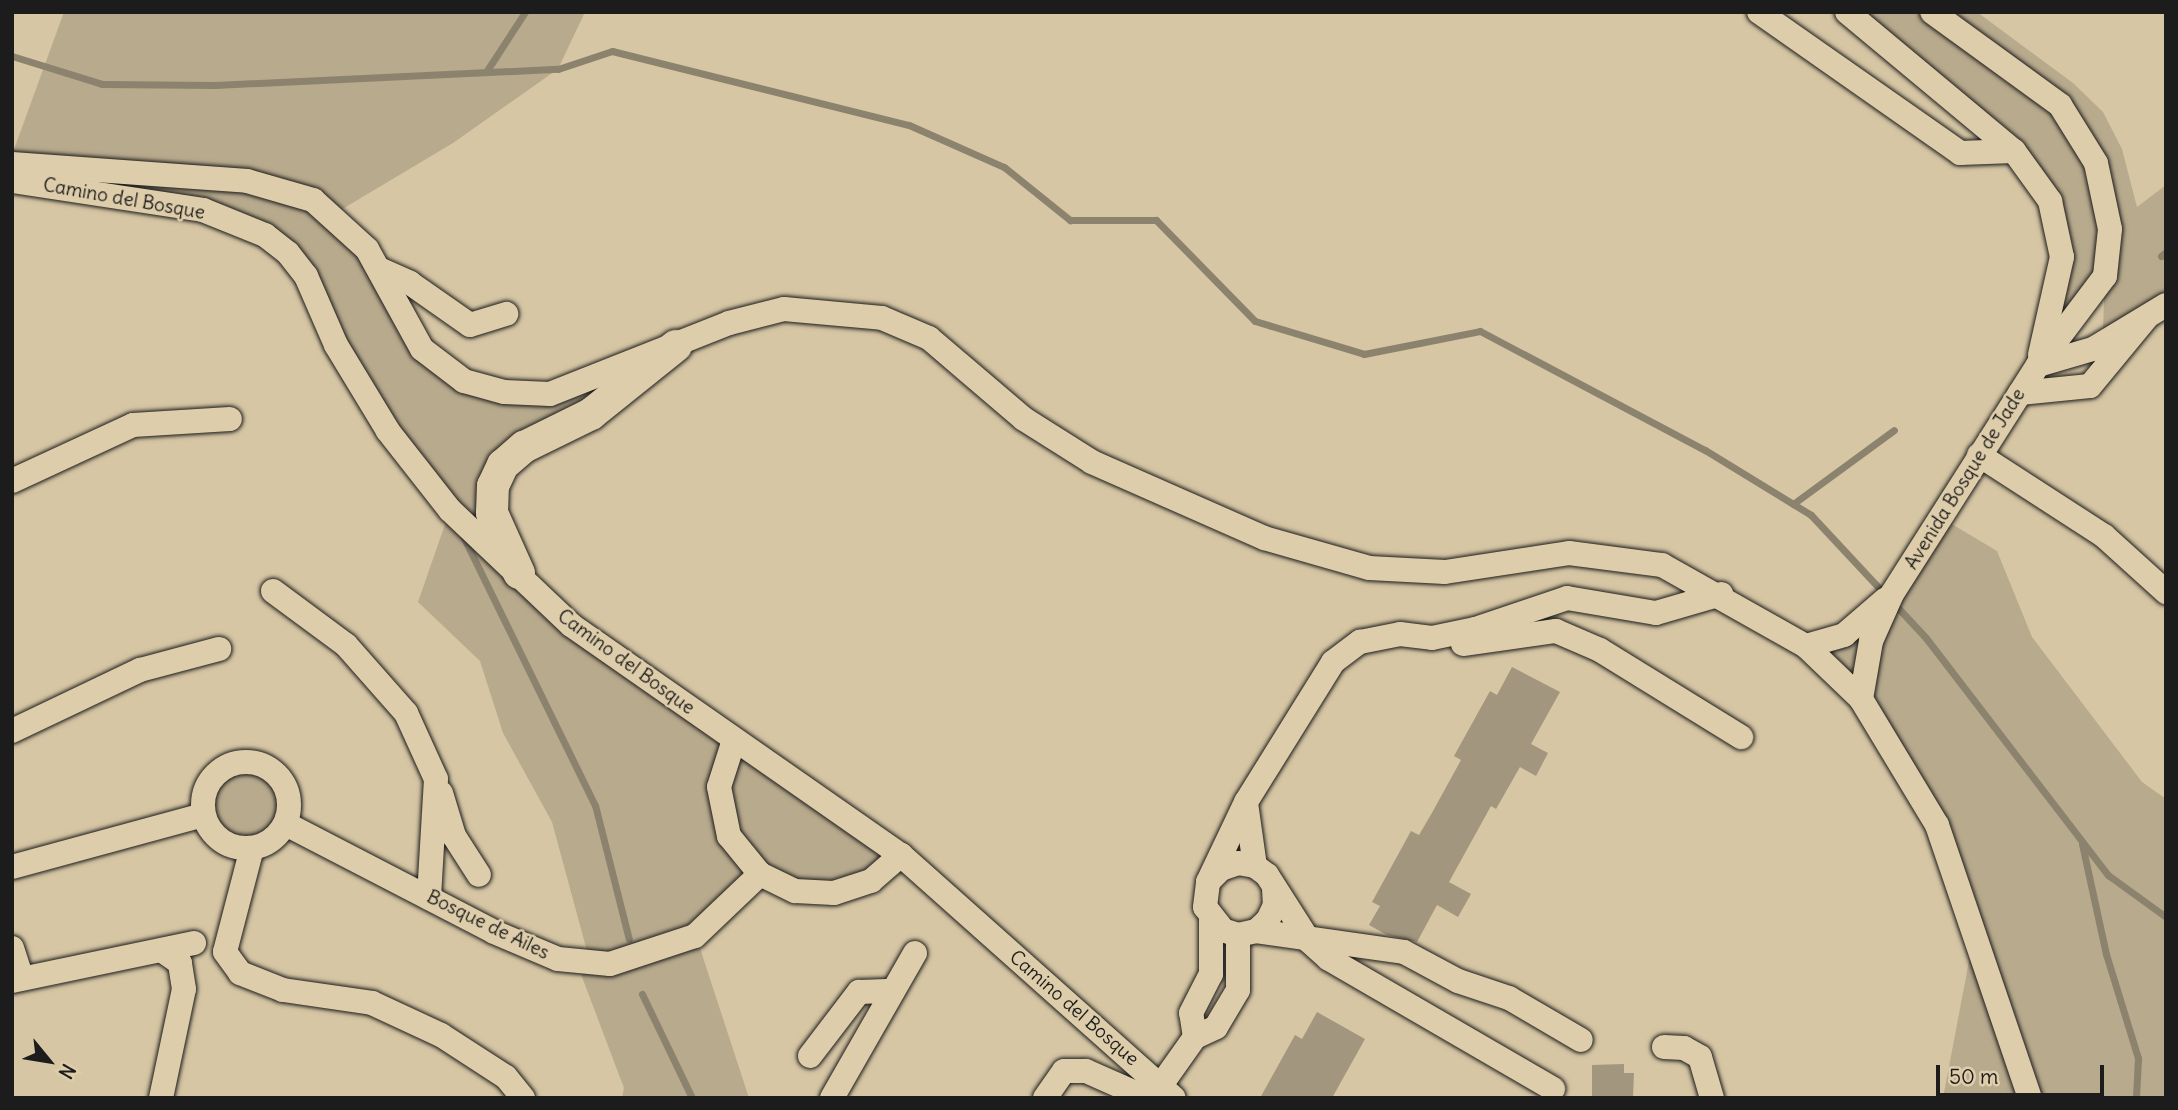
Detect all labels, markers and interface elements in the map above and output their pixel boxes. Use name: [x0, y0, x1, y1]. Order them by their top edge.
street label: Camino del Bosque: [41, 174, 207, 224]
street label: Avenida Bosque de Jade: [1900, 384, 2030, 574]
street label: Camino del Bosque: [553, 605, 699, 719]
street label: Bosque de Ailes: [423, 885, 553, 965]
street label: Camino del Bosque: [1005, 946, 1143, 1070]
north arrow: [14, 1026, 84, 1096]
scale bar: [1940, 1050, 2108, 1094]
text: N: [54, 1060, 81, 1083]
text: 50 m: [1949, 1063, 1998, 1090]

